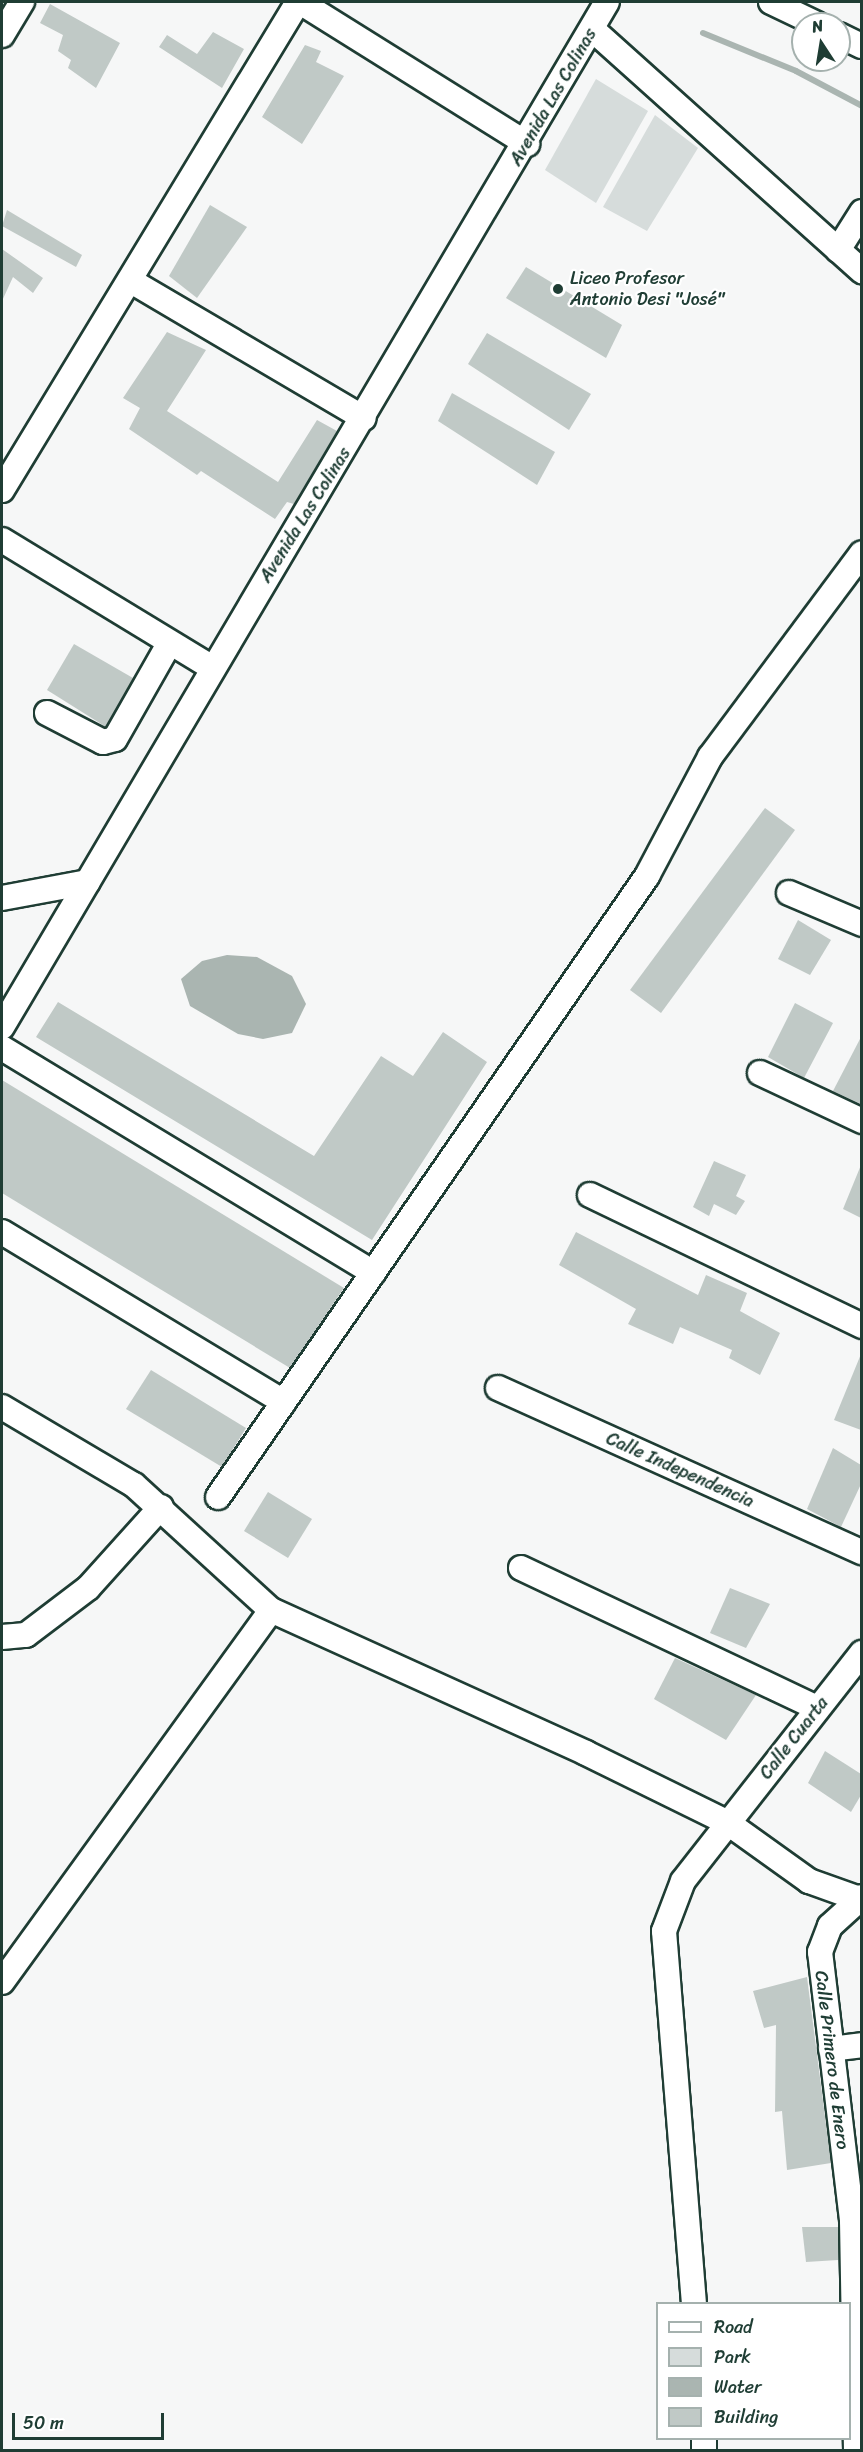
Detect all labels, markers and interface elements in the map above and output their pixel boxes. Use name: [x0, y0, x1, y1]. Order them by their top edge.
text: N: [809, 11, 826, 41]
north arrow: [791, 12, 851, 72]
street label: Avenida Las Colinas: [505, 25, 601, 169]
place label: Liceo Profesor Antonio Desi "José": [570, 268, 725, 310]
marker: Liceo Profesor Antonio Desi "José": [551, 282, 565, 296]
street label: Avenida Las Colinas: [255, 444, 355, 586]
street label: Calle Independencia: [603, 1428, 757, 1512]
street label: Calle Cuarta: [755, 1692, 833, 1784]
street label: Calle Primero de Enero: [810, 1969, 854, 2151]
legend: [656, 2302, 851, 2440]
text: Road: [714, 2311, 753, 2343]
text: Park: [714, 2341, 751, 2373]
text: Water: [714, 2371, 761, 2403]
scale bar: [15, 2401, 166, 2439]
text: Building: [714, 2401, 778, 2433]
text: 50 m: [23, 2407, 64, 2439]

